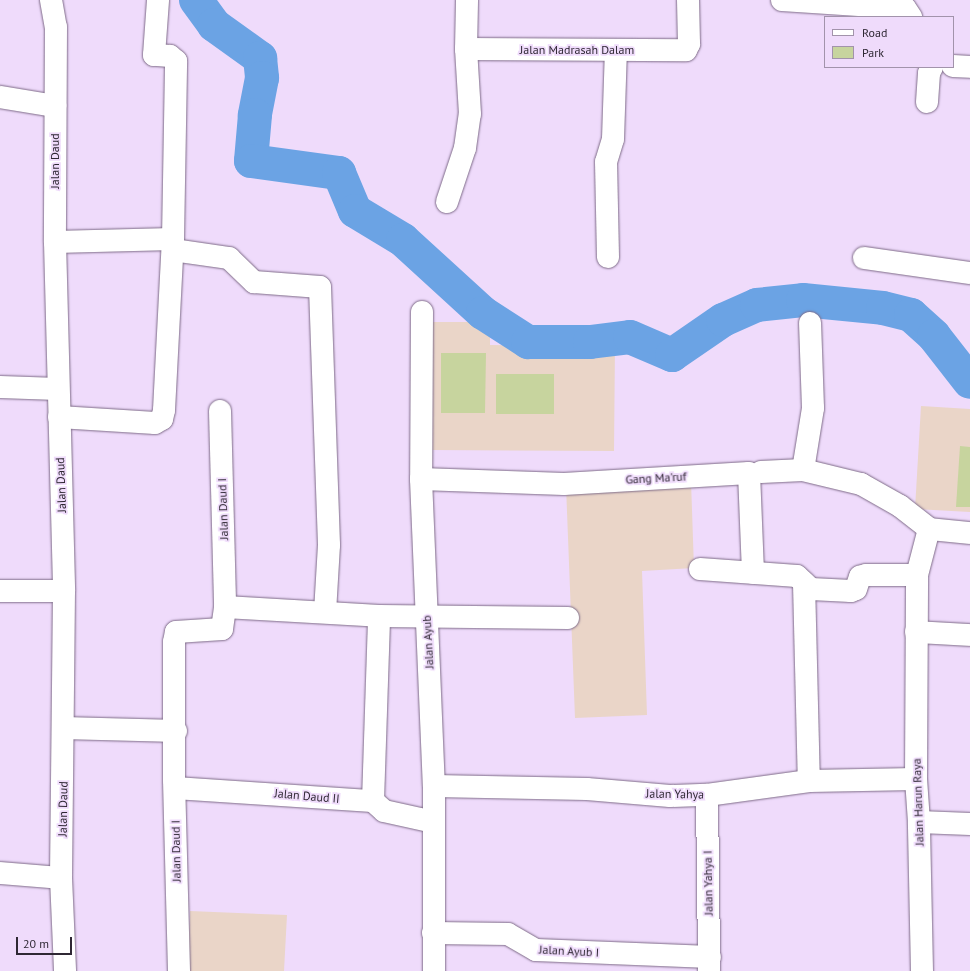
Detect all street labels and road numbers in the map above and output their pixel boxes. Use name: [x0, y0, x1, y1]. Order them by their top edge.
street label: Jalan Madrasah Dalam: [520, 43, 634, 57]
street label: Jalan Daud: [48, 133, 62, 189]
street label: Jalan Daud: [53, 457, 69, 513]
street label: Gang Ma'ruf: [625, 469, 687, 487]
street label: Jalan Daud I: [215, 478, 231, 540]
street label: Jalan Ayub: [419, 615, 437, 669]
street label: Jalan Harun Raya: [909, 758, 927, 846]
street label: Jalan Daud: [55, 781, 71, 837]
street label: Jalan Daud II: [274, 786, 340, 806]
street label: Jalan Yahya: [646, 786, 704, 802]
street label: Jalan Daud I: [168, 820, 184, 882]
street label: Jalan Yahya I: [700, 850, 716, 916]
street label: Jalan Ayub I: [538, 942, 600, 960]

